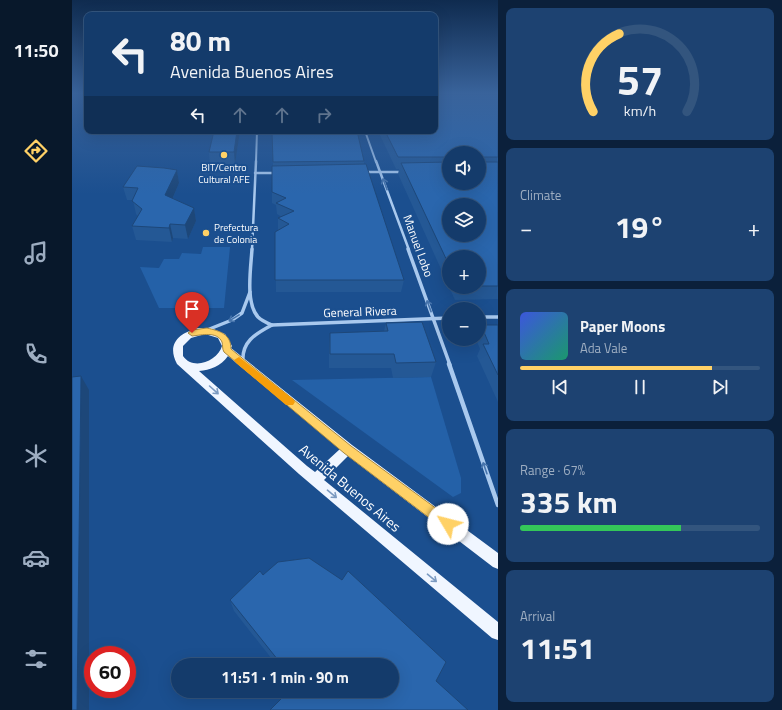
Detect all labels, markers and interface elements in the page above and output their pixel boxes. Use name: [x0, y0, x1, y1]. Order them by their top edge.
text: 80 m: [170, 19, 231, 62]
icon: left: [104, 28, 156, 80]
text: 11:50: [14, 37, 58, 64]
text: 57: [617, 48, 663, 111]
text: Avenida Buenos Aires: [170, 58, 334, 85]
text: km/h: [624, 100, 656, 122]
icon: left: [187, 104, 209, 126]
icon: ahead: [229, 104, 251, 126]
icon: ahead: [271, 104, 293, 126]
icon: right: [313, 104, 335, 126]
icon: directions: [22, 137, 50, 165]
map controls: [442, 146, 486, 346]
button: sound: [442, 146, 486, 190]
marker: BIT/Centro Cultural AFE: [219, 150, 229, 160]
place label: BIT/Centro Cultural AFE: [198, 160, 250, 187]
one-way arrow: [380, 178, 388, 190]
text: Climate: [520, 185, 561, 205]
button: layers: [442, 198, 486, 242]
text: 19°: [615, 204, 665, 250]
text: −: [520, 211, 532, 245]
text: +: [748, 211, 760, 245]
street label: Manuel Lobo: [398, 212, 439, 280]
place label: Prefectura de Colonia: [214, 220, 258, 247]
marker: Prefectura de Colonia: [201, 228, 211, 238]
icon: music: [22, 239, 50, 267]
button: +: [442, 250, 486, 294]
pin: [175, 292, 209, 333]
icon: arrive: [181, 298, 203, 320]
one-way arrow: [425, 300, 433, 312]
street label: General Rivera: [323, 301, 397, 322]
button: −: [442, 302, 486, 346]
one-way arrow: [229, 314, 240, 322]
text: Paper Moons: [580, 315, 665, 338]
text: Ada Vale: [580, 338, 627, 358]
icon: phone: [22, 340, 50, 368]
icon: previous: [549, 376, 571, 398]
icon: pause: [629, 376, 651, 398]
icon: next: [709, 376, 731, 398]
one-way arrow: [209, 385, 219, 394]
street label: Avenida Buenos Aires: [295, 439, 406, 537]
icon: climate: [22, 442, 50, 470]
text: Range · 67%: [520, 460, 585, 480]
one-way arrow: [481, 463, 489, 475]
text: 335 km: [520, 479, 618, 525]
one-way arrow: [327, 490, 338, 499]
position arrow: [427, 503, 469, 545]
icon: car: [22, 544, 50, 572]
one-way arrow: [427, 573, 438, 582]
text: Arrival: [520, 606, 555, 626]
text: 11:51: [520, 625, 595, 671]
icon: filters: [22, 645, 50, 673]
speed limit sign: 60: [84, 646, 136, 698]
text: 11:51 · 1 min · 90 m: [221, 666, 349, 689]

